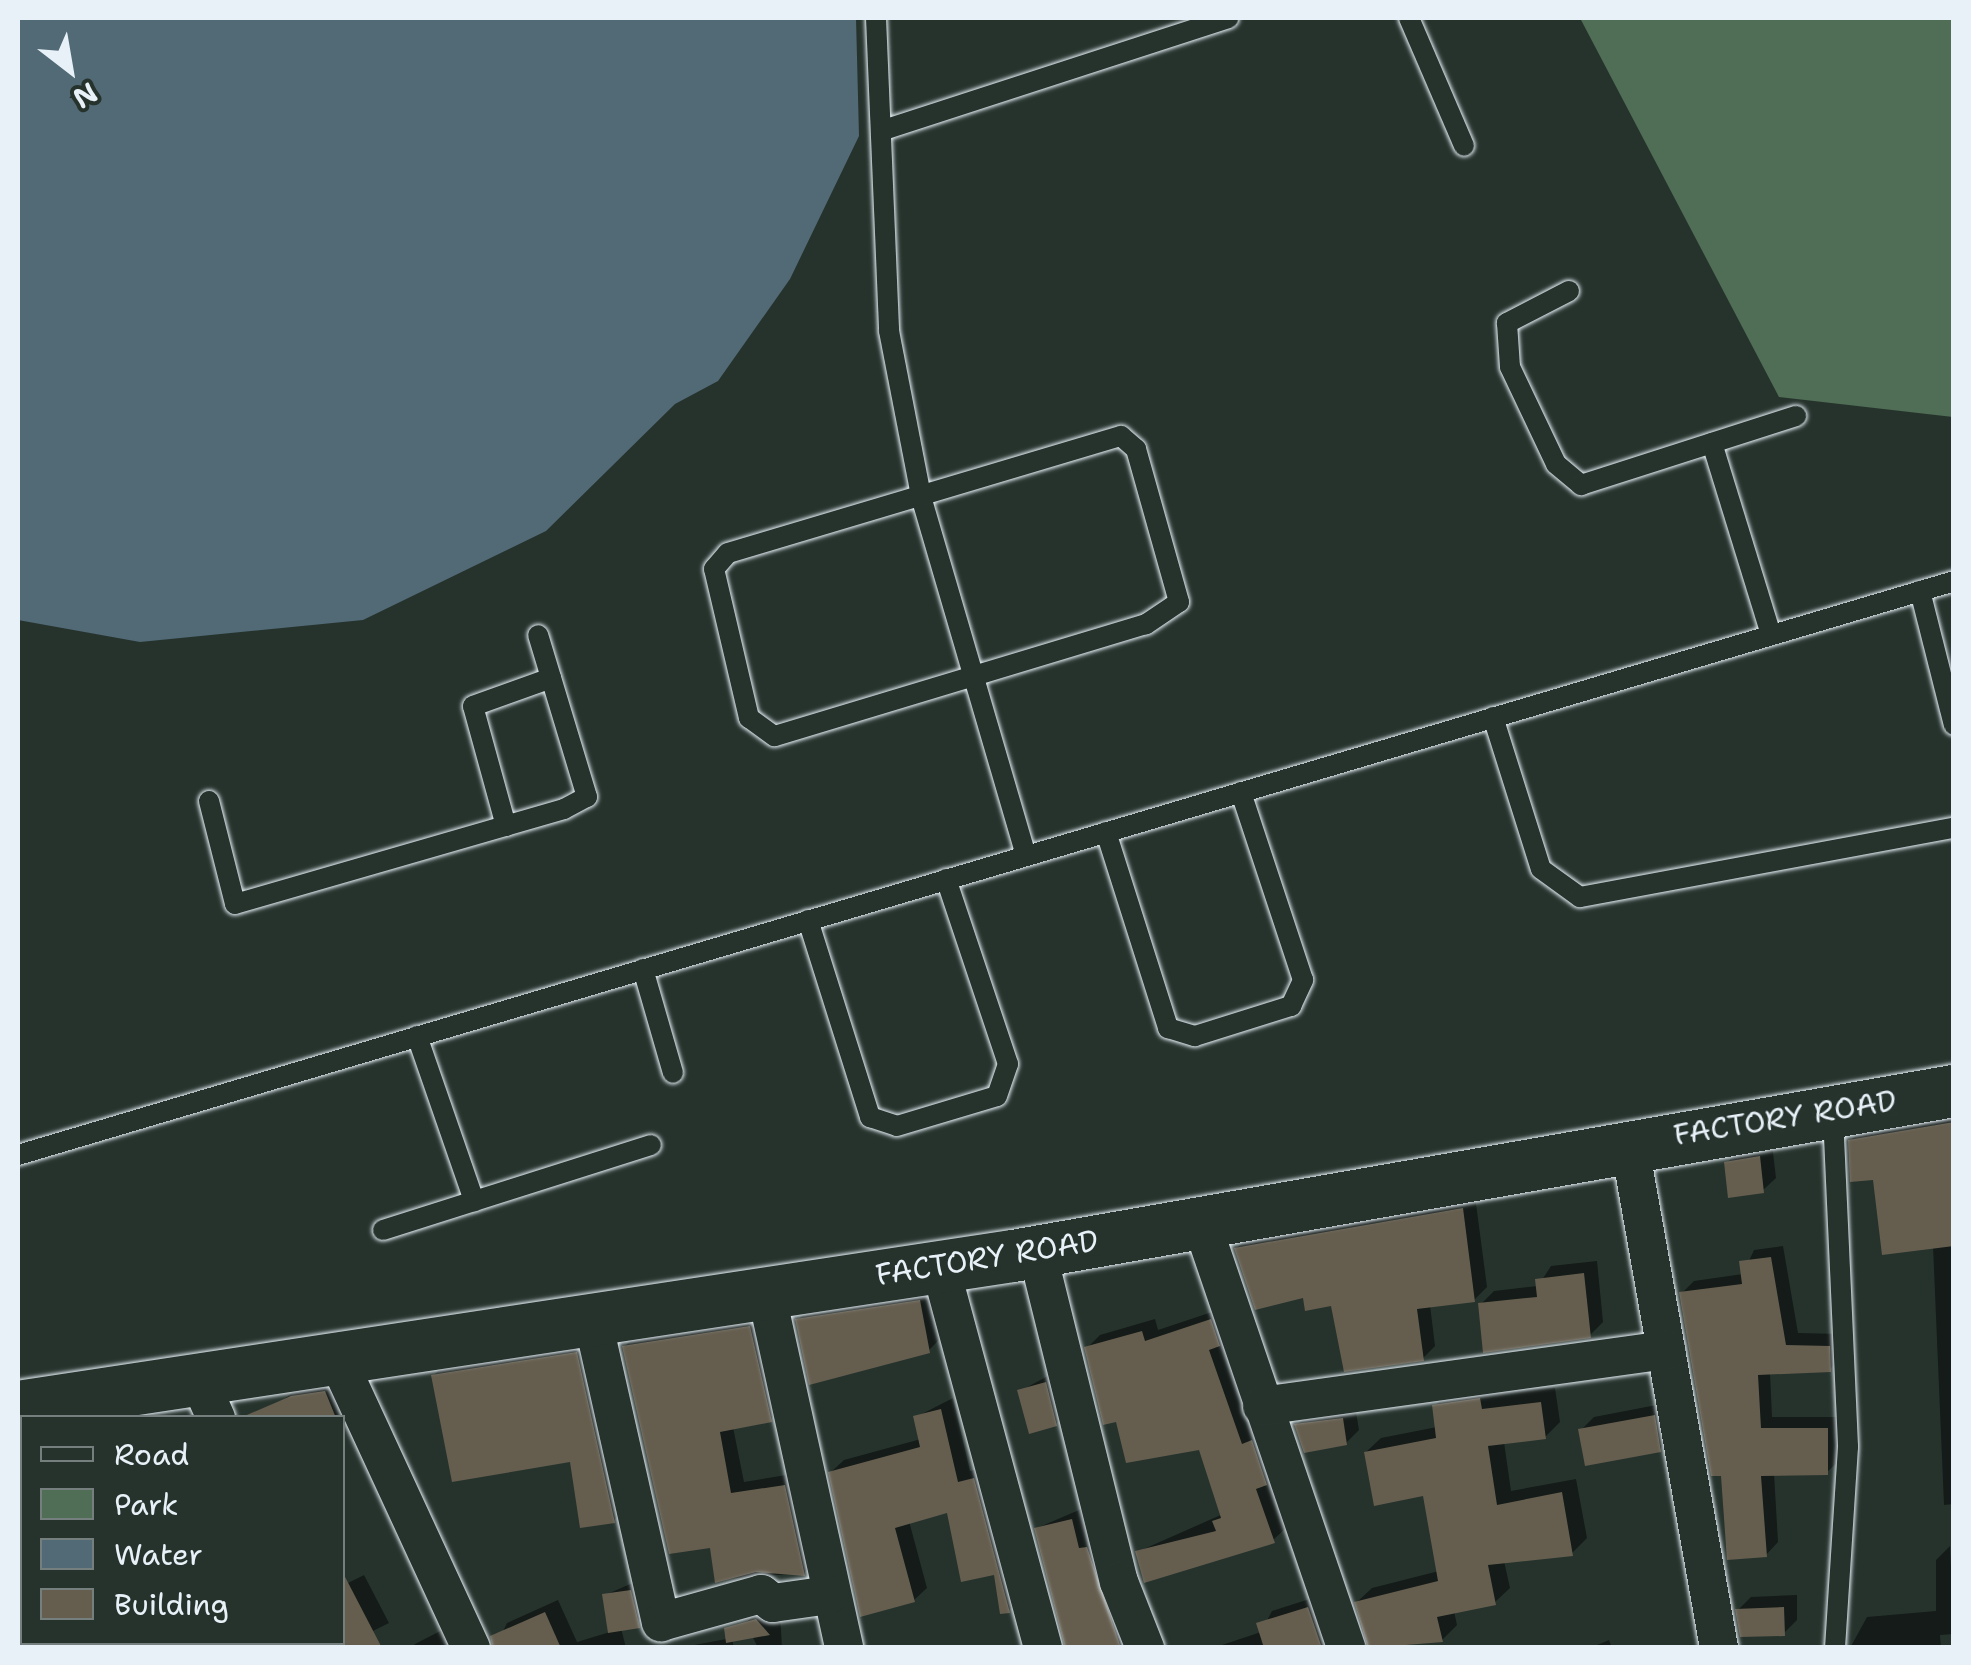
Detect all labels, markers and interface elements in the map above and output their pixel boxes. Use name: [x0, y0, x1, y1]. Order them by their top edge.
north arrow: [20, 20, 120, 120]
text: N: [66, 74, 105, 118]
street label: FACTORY ROAD: [1671, 1083, 1899, 1153]
street label: FACTORY ROAD: [873, 1223, 1101, 1293]
legend: [20, 1415, 345, 1645]
text: Road: [114, 1434, 189, 1475]
text: Park: [114, 1484, 178, 1525]
text: Water: [114, 1534, 203, 1575]
text: Building: [114, 1584, 229, 1625]

